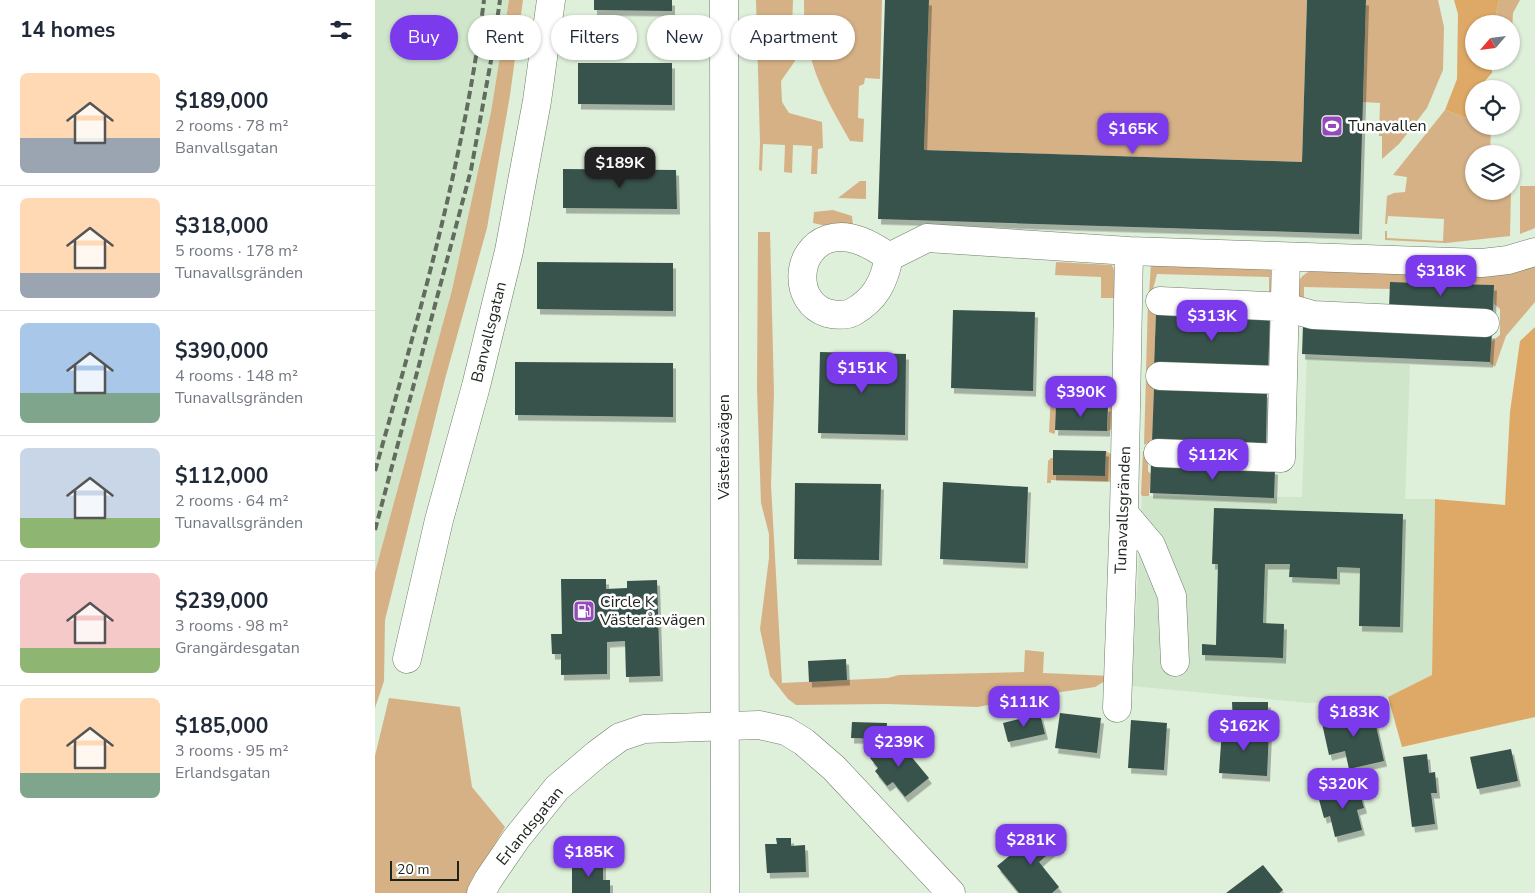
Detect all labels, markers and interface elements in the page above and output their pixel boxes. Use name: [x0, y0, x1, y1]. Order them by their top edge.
chip: Buy: [390, 15, 458, 60]
chip: Rent: [468, 15, 541, 60]
chip: Filters: [551, 15, 637, 60]
chip: New: [647, 15, 721, 60]
chip: Apartment: [731, 15, 855, 60]
north arrow: [1465, 15, 1520, 70]
map controls: [1465, 15, 1520, 200]
text: 14 homes: [20, 16, 115, 44]
icon: filters: [327, 16, 355, 44]
button: locate: [1465, 80, 1520, 135]
text: $189,000: [175, 87, 268, 115]
icon: home: [60, 93, 120, 153]
pin: $165K: [1098, 112, 1168, 155]
sports icon: Tunavallen: [1320, 114, 1344, 138]
text: 2 rooms · 78 m²: [175, 115, 288, 137]
place label: Tunavallen: [1348, 115, 1427, 137]
text: $165K: [1108, 118, 1158, 140]
text: Banvallsgatan: [175, 137, 278, 159]
button: layers: [1465, 145, 1520, 200]
pin: $189K: [585, 146, 655, 189]
text: $189K: [595, 152, 645, 174]
text: $318,000: [175, 212, 268, 240]
icon: home: [60, 218, 120, 278]
text: 5 rooms · 178 m²: [175, 240, 298, 262]
pin: $318K: [1406, 254, 1476, 297]
text: $318K: [1416, 260, 1466, 282]
text: Tunavallsgränden: [175, 262, 303, 284]
street label: Banvallsgatan: [466, 279, 512, 385]
pin: $313K: [1177, 300, 1247, 342]
text: $313K: [1187, 305, 1237, 327]
text: $390,000: [175, 337, 268, 365]
icon: home: [60, 343, 120, 403]
pin: $151K: [827, 352, 897, 394]
text: $151K: [837, 357, 887, 379]
text: 4 rooms · 148 m²: [175, 365, 298, 387]
pin: $390K: [1046, 376, 1116, 418]
text: $390K: [1056, 381, 1106, 403]
text: Tunavallsgränden: [175, 387, 303, 409]
street label: Västeråsvägen: [713, 394, 735, 501]
pin: $112K: [1178, 438, 1248, 481]
text: $112K: [1188, 444, 1238, 466]
street label: Tunavallsgränden: [1110, 446, 1136, 574]
text: $112,000: [175, 462, 268, 490]
icon: home: [60, 468, 120, 528]
text: 2 rooms · 64 m²: [175, 490, 288, 512]
text: Tunavallsgränden: [175, 512, 303, 534]
text: $239,000: [175, 587, 268, 615]
place label: Circle K Västeråsvägen: [599, 591, 705, 631]
icon: home: [60, 593, 120, 653]
fuel station icon: Circle K Västeråsvägen: [572, 599, 596, 623]
text: 3 rooms · 98 m²: [175, 615, 288, 637]
text: Grangärdesgatan: [175, 637, 300, 659]
pin: $111K: [989, 686, 1059, 728]
text: $111K: [999, 691, 1049, 713]
pin: $183K: [1319, 696, 1389, 738]
text: $183K: [1329, 701, 1379, 723]
pin: $162K: [1209, 710, 1279, 752]
text: $185,000: [175, 712, 268, 740]
text: $162K: [1219, 715, 1269, 737]
icon: home: [60, 718, 120, 778]
pin: $239K: [864, 726, 934, 768]
text: $239K: [874, 731, 924, 753]
text: 3 rooms · 95 m²: [175, 740, 288, 762]
text: Erlandsgatan: [175, 762, 270, 784]
pin: $320K: [1308, 768, 1378, 810]
text: $320K: [1318, 773, 1368, 795]
street label: Erlandsgatan: [491, 782, 569, 870]
pin: $281K: [996, 824, 1066, 866]
text: $281K: [1006, 829, 1056, 851]
pin: $185K: [554, 836, 624, 878]
text: $185K: [564, 841, 614, 863]
scale bar: [390, 858, 459, 881]
text: 20 m: [397, 860, 429, 879]

